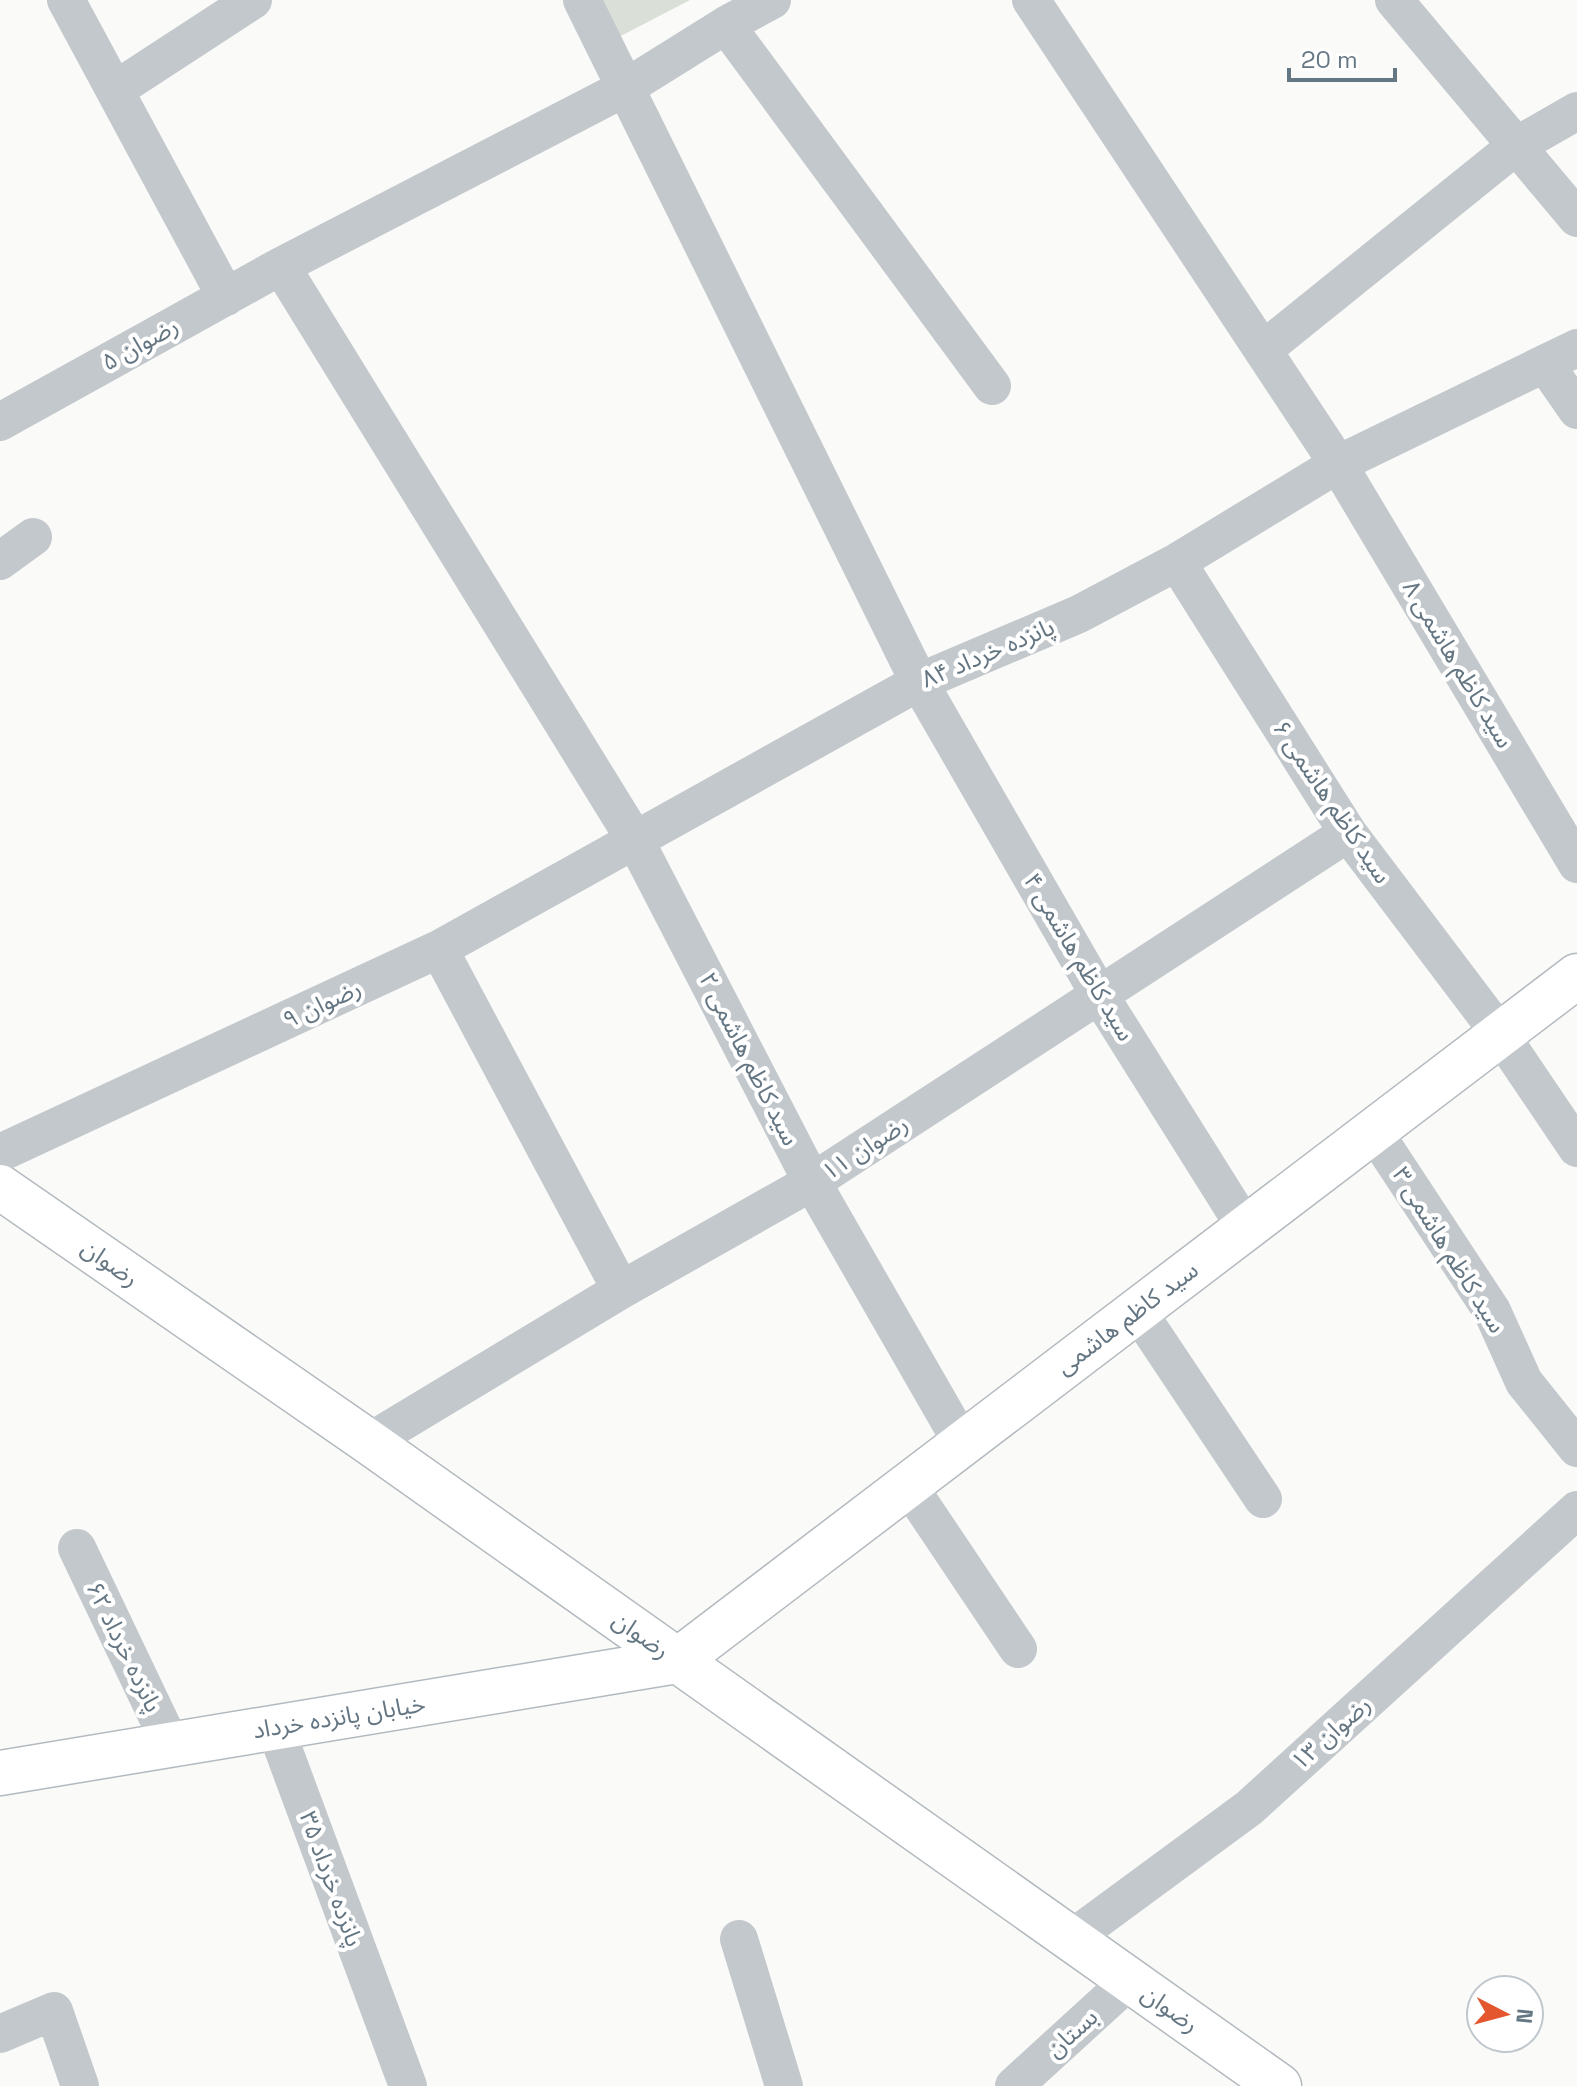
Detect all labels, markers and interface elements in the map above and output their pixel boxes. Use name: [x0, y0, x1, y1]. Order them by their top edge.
scale bar: [1289, 32, 1395, 82]
text: 20 m: [1301, 44, 1358, 75]
street label: رضوان ۵: [96, 310, 184, 377]
street label: سید کاظم هاشمی ۸: [1394, 574, 1521, 754]
street label: پانزده خرداد ۸۴: [916, 611, 1059, 695]
street label: سید کاظم هاشمی ۶: [1265, 714, 1399, 890]
street label: سید کاظم هاشمی ۴: [1015, 867, 1142, 1047]
street label: سید کاظم هاشمی ۲: [691, 967, 806, 1152]
street label: رضوان ۹: [278, 972, 366, 1035]
street label: رضوان ۱۱: [816, 1108, 914, 1187]
street label: سید کاظم هاشمی ۳: [1384, 1161, 1513, 1340]
street label: رضوان: [75, 1232, 145, 1293]
street label: سید کاظم هاشمی: [1049, 1254, 1205, 1383]
street label: پانزده خرداد ۶۲: [79, 1576, 169, 1717]
street label: رضوان: [606, 1604, 676, 1665]
street label: خیابان پانزده خرداد: [250, 1688, 427, 1746]
street label: رضوان ۱۳: [1284, 1689, 1377, 1777]
street label: پانزده خرداد ۳۵: [292, 1807, 370, 1951]
north arrow: [1465, 1974, 1545, 2054]
street label: رضوان: [1135, 1978, 1205, 2039]
street label: بستان: [1039, 2001, 1104, 2064]
text: N: [1510, 2007, 1540, 2025]

